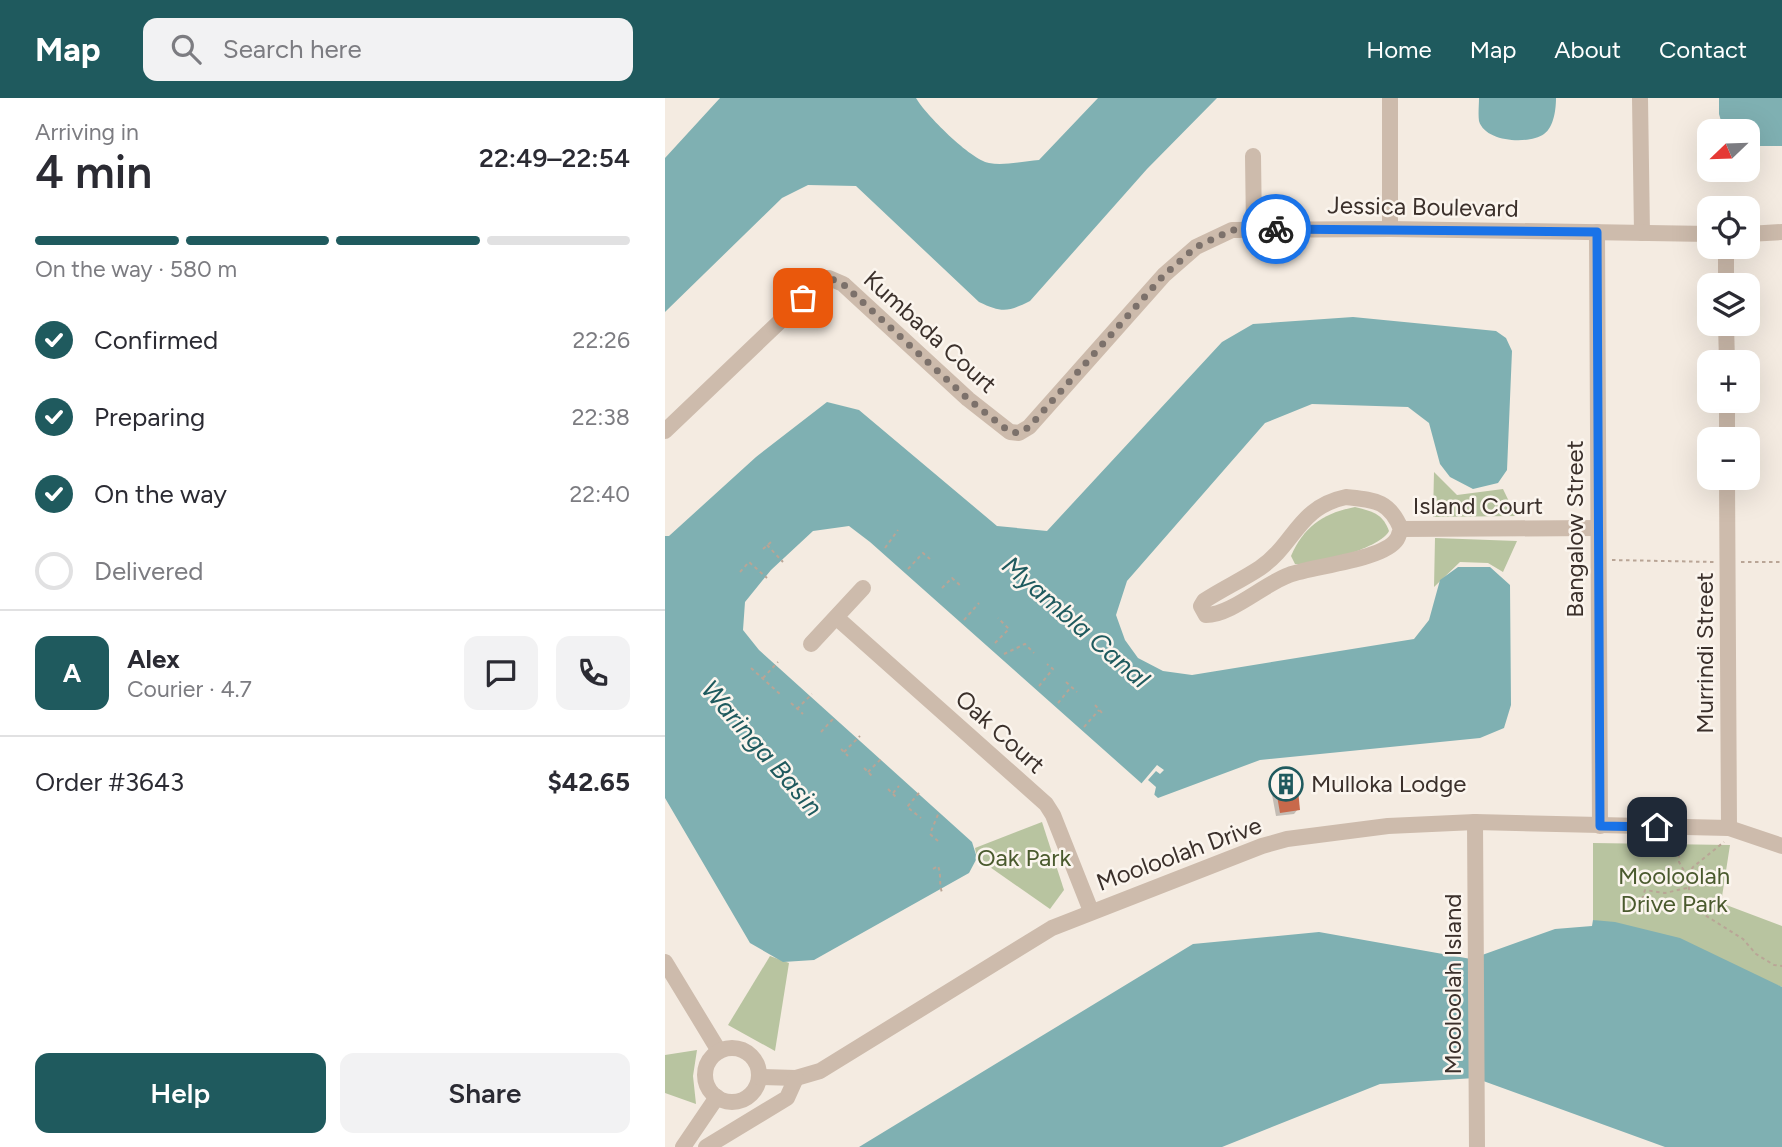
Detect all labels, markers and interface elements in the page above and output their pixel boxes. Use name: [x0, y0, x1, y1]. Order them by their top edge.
search box: [143, 18, 633, 81]
text: Map: [35, 30, 101, 69]
icon: search: [167, 30, 205, 68]
text: Search here: [223, 33, 362, 65]
text: Home: [1366, 35, 1432, 64]
text: Map: [1470, 35, 1516, 64]
text: About: [1554, 35, 1621, 64]
text: Contact: [1659, 35, 1747, 64]
text: Arriving in: [35, 118, 139, 146]
north arrow: [1697, 119, 1761, 182]
map controls: [1697, 119, 1760, 490]
text: 22:49–22:54: [479, 142, 630, 174]
text: 4 min: [35, 144, 152, 200]
street label: Jessica Boulevard: [1327, 190, 1519, 223]
courier: [1241, 194, 1311, 264]
button: locate: [1697, 196, 1760, 259]
icon: bike: [1257, 210, 1295, 248]
text: On the way · 580 m: [35, 255, 237, 283]
street label: Kumbada Court: [858, 264, 1003, 399]
pin: [773, 268, 833, 328]
button: layers: [1697, 273, 1760, 336]
icon: bag: [784, 279, 822, 317]
icon: check: [35, 321, 73, 359]
text: Confirmed: [94, 324, 218, 356]
text: 22:26: [573, 326, 630, 354]
button: +: [1697, 350, 1760, 413]
icon: check: [35, 398, 73, 436]
text: Preparing: [94, 401, 205, 433]
text: 22:38: [572, 403, 630, 431]
button: −: [1697, 427, 1760, 490]
street label: Bangalow Street: [1560, 440, 1589, 618]
icon: check: [35, 475, 73, 513]
text: On the way: [94, 478, 227, 510]
text: 22:40: [569, 480, 630, 508]
street label: Island Court: [1413, 491, 1543, 520]
water label: Myambla Canal: [996, 549, 1156, 695]
text: Delivered: [94, 555, 203, 587]
street label: Murrindi Street: [1690, 572, 1719, 734]
button: chat: [464, 636, 538, 710]
button: phone: [556, 636, 630, 710]
text: Alex: [127, 643, 180, 675]
text: A: [63, 657, 81, 689]
water label: Waringa Basin: [694, 674, 830, 822]
text: Courier · 4.7: [127, 675, 252, 703]
street label: Oak Court: [950, 684, 1051, 779]
building icon: Mulloka Lodge: [1267, 765, 1305, 803]
text: Order #3643: [35, 766, 184, 798]
text: $42.65: [547, 766, 630, 798]
place label: Mulloka Lodge: [1311, 769, 1466, 798]
pin: [1627, 797, 1687, 857]
icon: home: [1638, 808, 1676, 846]
street label: Mooloolah Drive: [1092, 810, 1265, 897]
park label: Oak Park: [977, 843, 1071, 872]
park label: Mooloolah Drive Park: [1618, 861, 1730, 918]
street label: Mooloolah Island: [1438, 894, 1467, 1074]
button: Help: [35, 1053, 326, 1133]
button: Share: [340, 1053, 630, 1133]

